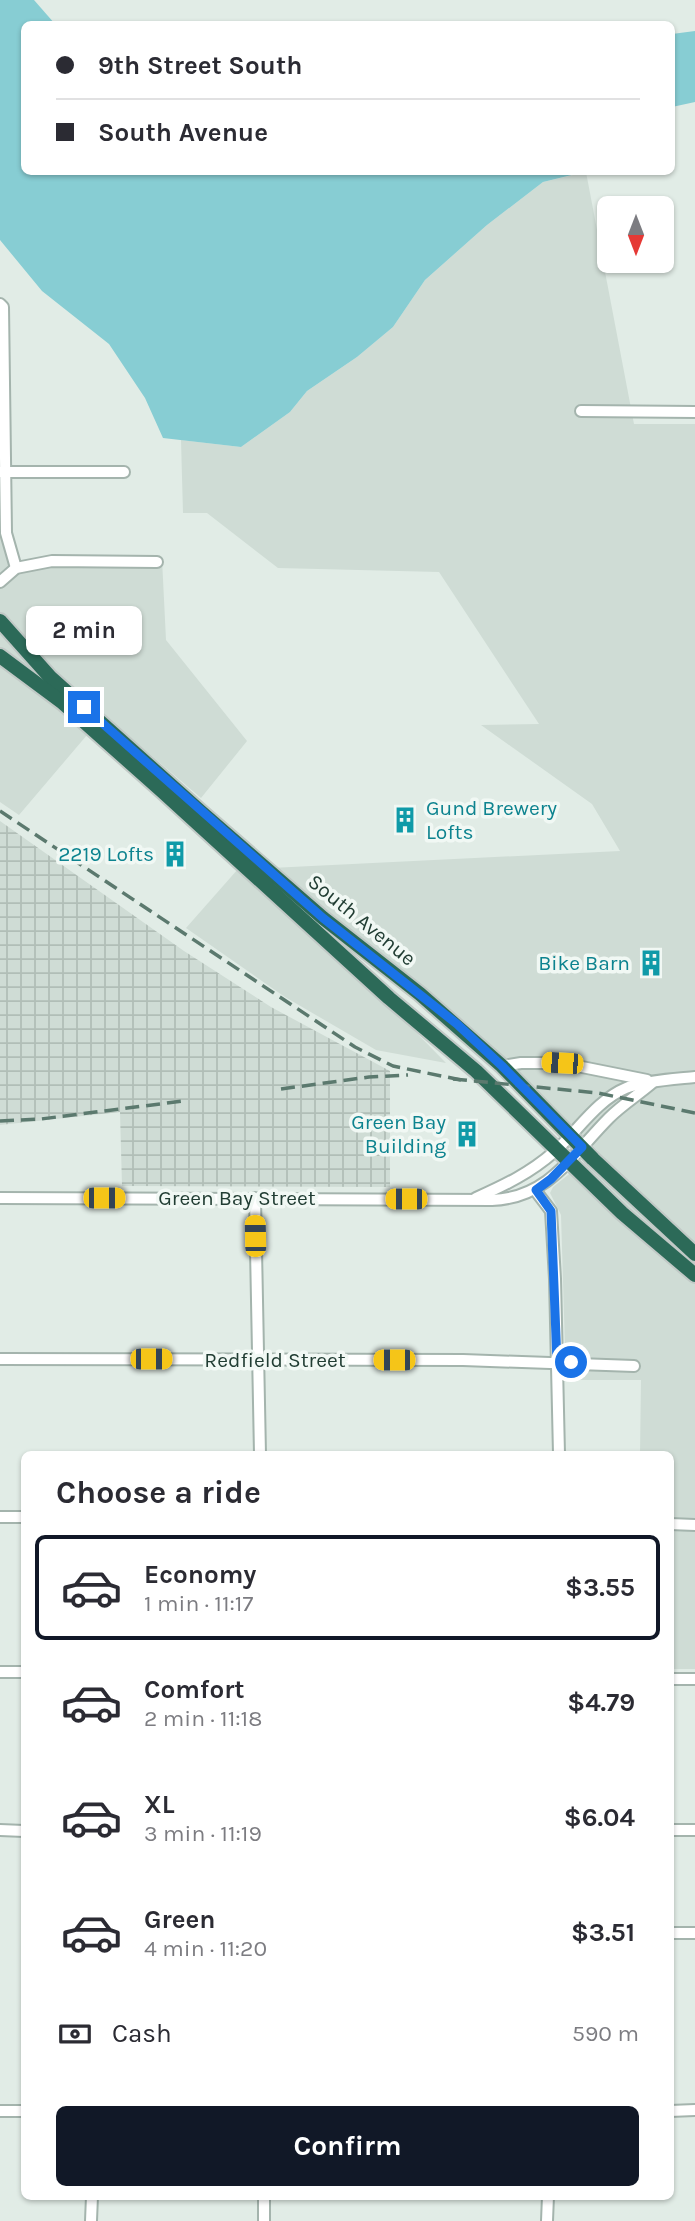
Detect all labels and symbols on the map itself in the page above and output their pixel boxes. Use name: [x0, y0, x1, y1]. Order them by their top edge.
north arrow: [597, 196, 674, 273]
callout: 2 min: [26, 606, 142, 654]
route end: [68, 691, 100, 723]
place label: Gund Brewery Lofts: [426, 796, 557, 844]
building icon: Gund Brewery Lofts: [390, 805, 420, 835]
building icon: 2219 Lofts: [160, 839, 190, 869]
place label: 2219 Lofts: [58, 842, 154, 866]
street label: South Avenue: [303, 869, 421, 971]
building icon: Bike Barn: [636, 948, 666, 978]
place label: Bike Barn: [538, 951, 630, 975]
car: [541, 1051, 584, 1075]
place label: Green Bay Building: [351, 1110, 446, 1158]
building icon: Green Bay Building: [452, 1119, 482, 1149]
street label: Green Bay Street: [158, 1186, 316, 1210]
car: [84, 1188, 126, 1209]
car: [386, 1189, 428, 1210]
car: [245, 1215, 266, 1257]
route start: [555, 1346, 587, 1378]
street label: Redfield Street: [204, 1348, 346, 1372]
car: [131, 1349, 173, 1370]
car: [374, 1350, 416, 1371]

